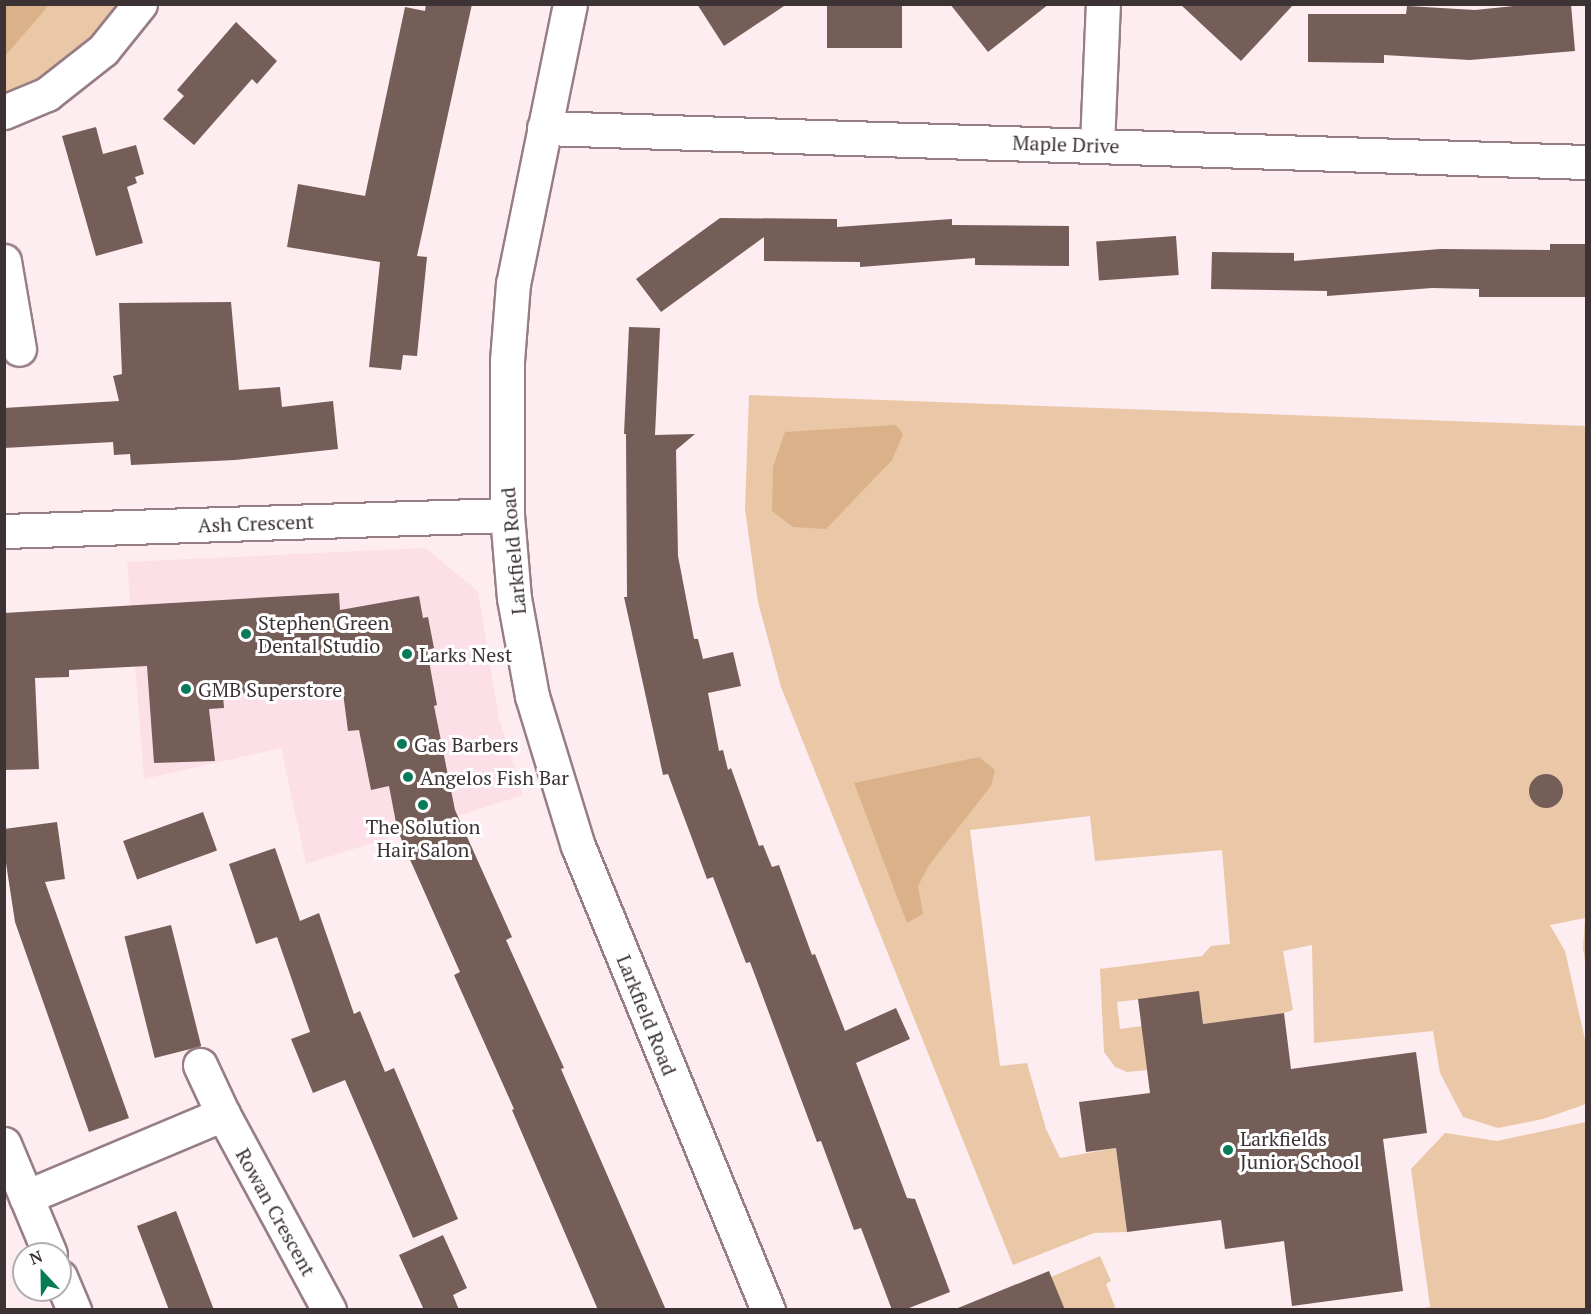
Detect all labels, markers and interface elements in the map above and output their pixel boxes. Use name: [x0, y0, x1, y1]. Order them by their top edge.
street label: Maple Drive: [1012, 130, 1120, 158]
street label: Larkfield Road: [495, 486, 531, 616]
street label: Ash Crescent: [197, 509, 315, 537]
place label: Stephen Green Dental Studio: [258, 610, 389, 657]
marker: Stephen Green Dental Studio: [239, 627, 253, 641]
place label: Larks Nest: [419, 642, 512, 666]
marker: Larks Nest: [400, 647, 414, 661]
place label: GMB Superstore: [198, 677, 342, 701]
marker: GMB Superstore: [179, 682, 193, 696]
place label: Gas Barbers: [414, 732, 519, 756]
marker: Gas Barbers: [395, 737, 409, 751]
place label: Angelos Fish Bar: [420, 765, 569, 789]
marker: Angelos Fish Bar: [401, 770, 415, 784]
marker: The Solution Hair Salon: [416, 798, 430, 812]
place label: The Solution Hair Salon: [366, 814, 480, 861]
street label: Larkfield Road: [612, 951, 682, 1079]
place label: Larkfields Junior School: [1240, 1126, 1360, 1173]
marker: Larkfields Junior School: [1221, 1143, 1235, 1157]
street label: Rowan Crescent: [231, 1144, 321, 1280]
north arrow: [12, 1242, 72, 1302]
text: N: [26, 1245, 46, 1270]

